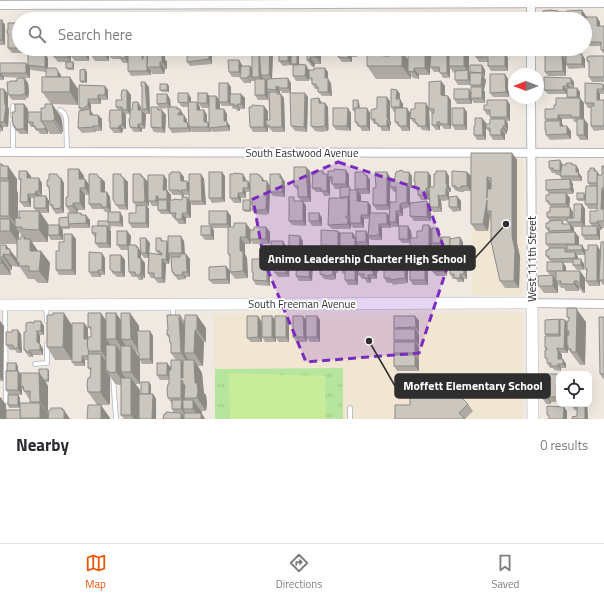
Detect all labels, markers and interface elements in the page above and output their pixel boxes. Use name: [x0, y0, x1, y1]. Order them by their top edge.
search box: [12, 12, 592, 56]
icon: search: [26, 23, 48, 45]
text: Search here: [58, 23, 132, 46]
north arrow: [508, 68, 544, 104]
street label: South Eastwood Avenue: [246, 145, 359, 161]
street label: West 111th Street: [524, 216, 540, 302]
callout: Animo Leadership Charter High School: [260, 246, 475, 270]
text: Animo Leadership Charter High School: [268, 249, 466, 268]
street label: South Freeman Avenue: [248, 296, 356, 312]
map controls: [556, 371, 592, 407]
button: locate: [556, 371, 592, 407]
callout: Moffett Elementary School: [395, 374, 550, 398]
text: Moffett Elementary School: [403, 376, 543, 395]
text: Nearby: [16, 432, 69, 458]
text: 0 results: [540, 435, 588, 455]
tab: Map: [85, 552, 107, 592]
tab: Directions: [276, 552, 322, 592]
tab: Saved: [491, 552, 519, 592]

